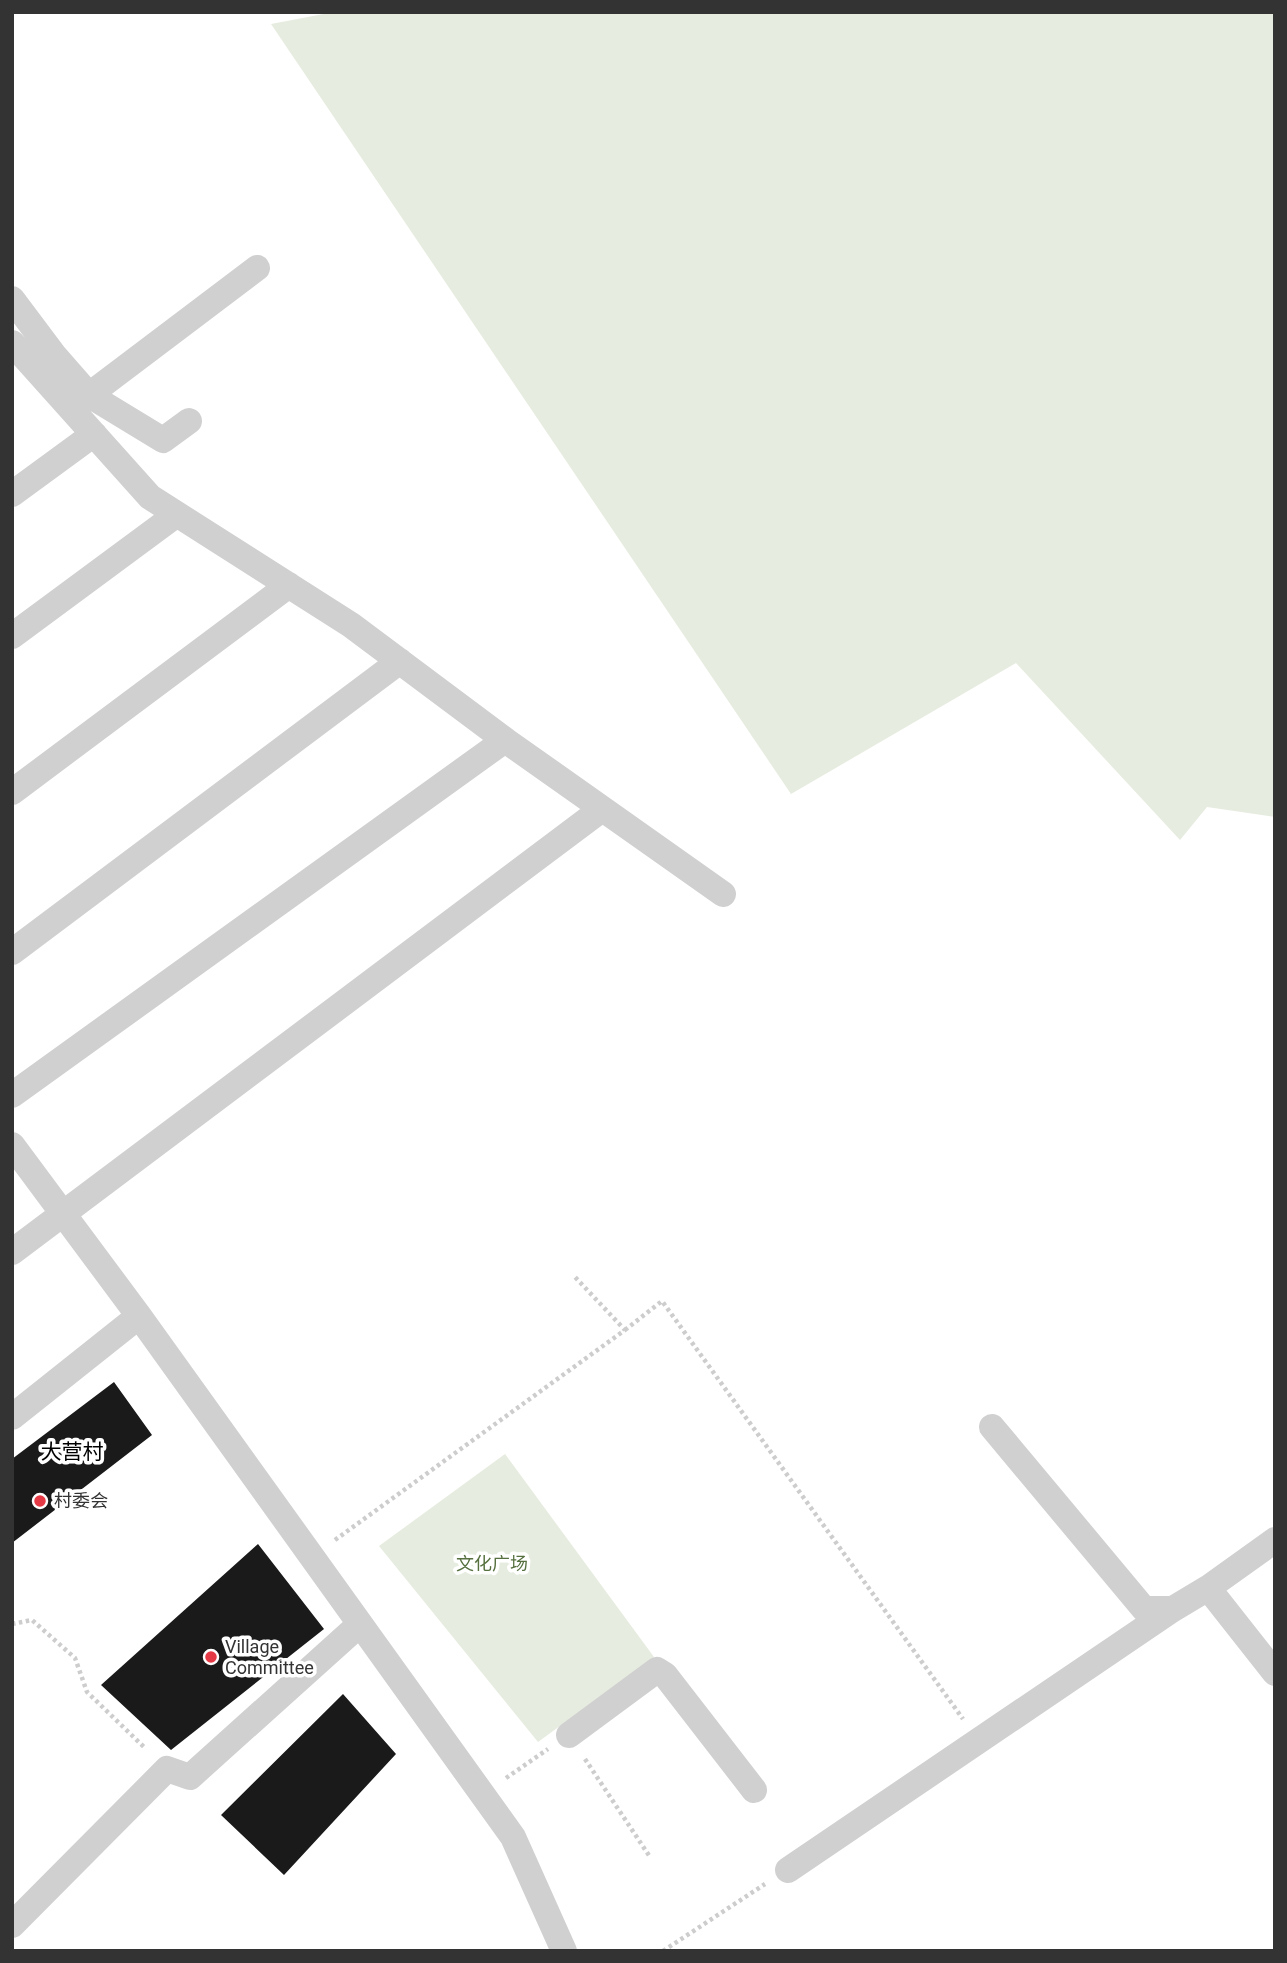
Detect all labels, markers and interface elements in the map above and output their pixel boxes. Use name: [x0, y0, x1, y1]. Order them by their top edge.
district label: 大营村: [41, 1440, 104, 1464]
place label: 村委会: [54, 1490, 108, 1511]
marker: 村委会: [32, 1493, 48, 1509]
park label: 文化广场: [456, 1553, 528, 1574]
place label: Village Committee: [225, 1636, 314, 1678]
marker: Village Committee: [203, 1649, 219, 1665]

